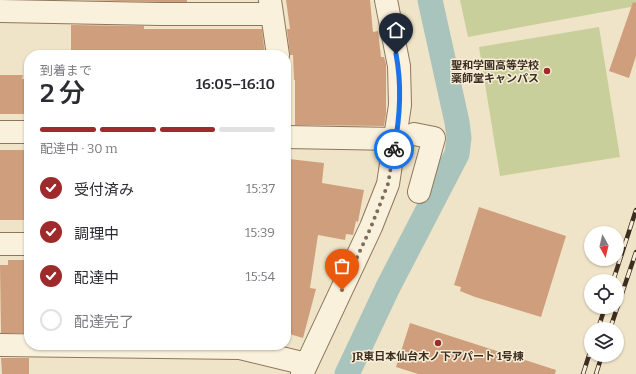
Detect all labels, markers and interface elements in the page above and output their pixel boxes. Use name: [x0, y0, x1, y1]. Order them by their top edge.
pin: [379, 13, 413, 54]
icon: home: [385, 19, 407, 41]
place label: 聖和学園高等学校 薬師堂キャンパス: [451, 59, 539, 85]
text: 到着まで: [40, 63, 92, 78]
marker: 聖和学園高等学校 薬師堂キャンパス: [542, 66, 552, 76]
text: 16:05–16:10: [196, 75, 275, 93]
text: 2 分: [40, 78, 85, 109]
courier: [374, 129, 414, 169]
icon: bike: [383, 138, 405, 160]
text: 配達中 · 30 m: [40, 141, 118, 156]
icon: check: [40, 177, 62, 199]
text: 受付済み: [74, 181, 134, 199]
text: 15:37: [246, 181, 275, 196]
icon: check: [40, 221, 62, 243]
text: 調理中: [74, 225, 119, 243]
text: 15:39: [245, 225, 275, 240]
north arrow: [584, 226, 624, 266]
map controls: [584, 226, 624, 362]
pin: [325, 249, 359, 290]
icon: bag: [331, 255, 353, 277]
icon: check: [40, 265, 62, 287]
text: 配達中: [74, 269, 119, 287]
text: 15:54: [246, 269, 275, 284]
button: locate: [584, 274, 624, 314]
text: 配達完了: [74, 313, 134, 331]
button: layers: [584, 322, 624, 362]
marker: JR東日本仙台木ノ下アパート 1号棟: [433, 338, 443, 348]
place label: JR東日本仙台木ノ下アパート 1号棟: [351, 350, 524, 363]

